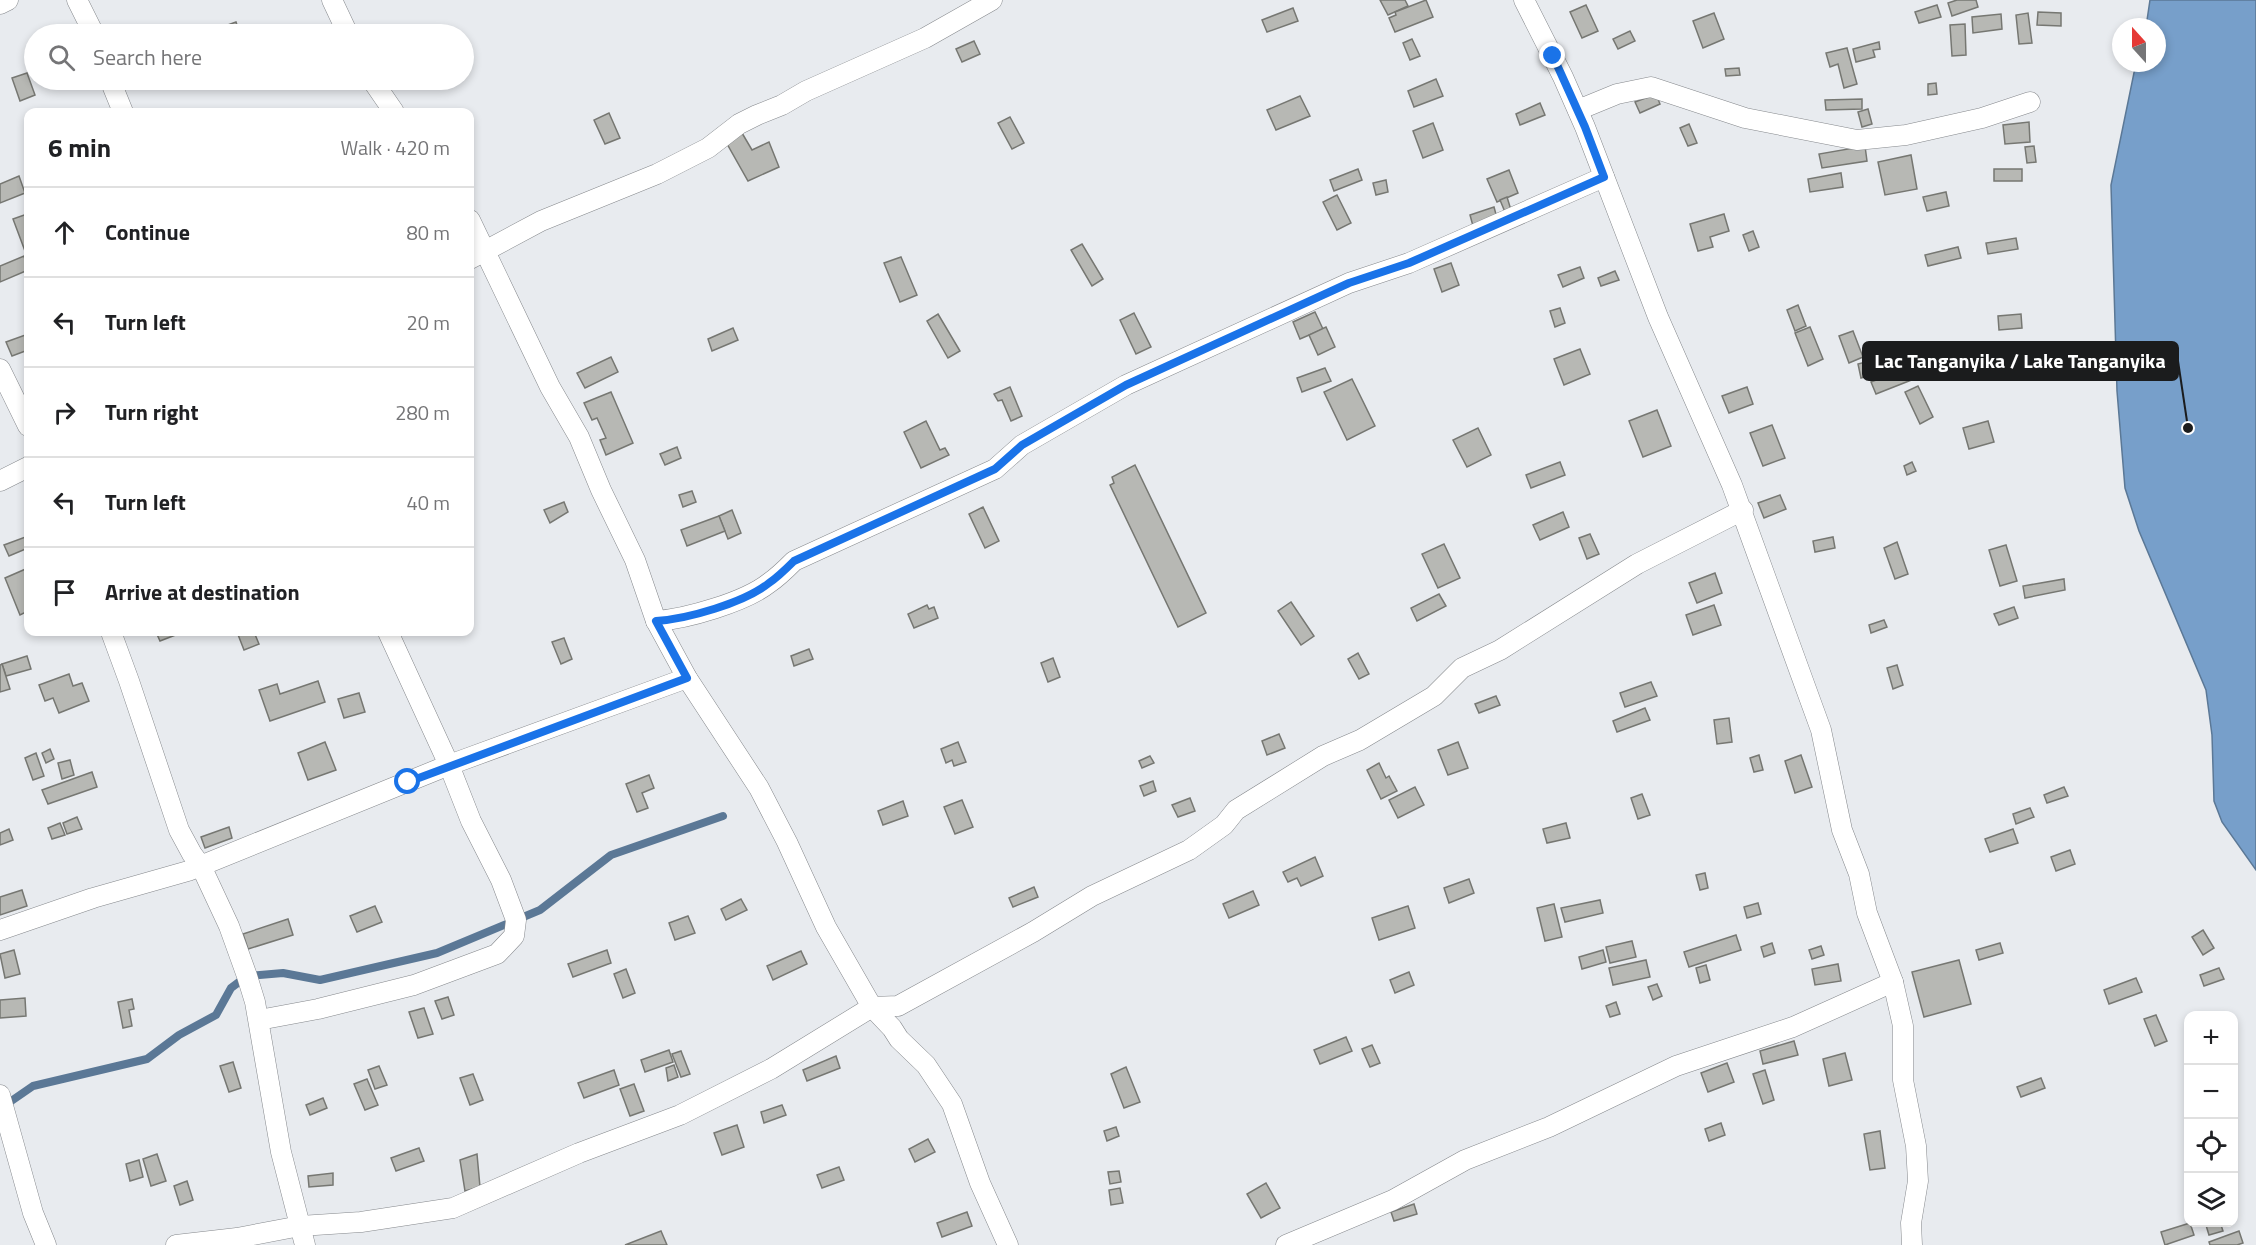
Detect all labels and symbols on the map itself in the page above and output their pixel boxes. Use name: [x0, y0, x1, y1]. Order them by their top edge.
north arrow: [2112, 18, 2166, 72]
route end: [1539, 42, 1565, 68]
callout: Lac Tanganyika / Lake Tanganyika: [1863, 342, 2178, 380]
text: Lac Tanganyika / Lake Tanganyika: [1874, 345, 2166, 376]
route start: [394, 768, 420, 794]

